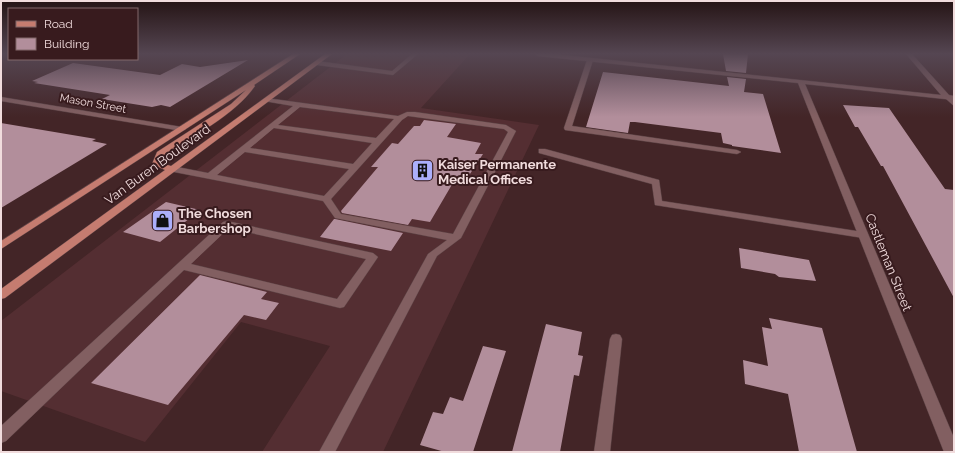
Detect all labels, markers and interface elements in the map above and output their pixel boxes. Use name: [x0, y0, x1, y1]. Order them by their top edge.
legend: [8, 8, 138, 60]
text: Road: [44, 17, 73, 31]
text: Building: [44, 37, 90, 51]
street label: Mason Street: [59, 91, 127, 116]
street label: Van Buren Boulevard: [102, 121, 213, 208]
place label: Kaiser Permanente Medical Offices: [438, 157, 556, 187]
building icon: Kaiser Permanente Medical Offices: [410, 158, 436, 184]
place label: The Chosen Barbershop: [178, 206, 252, 236]
shop icon: The Chosen Barbershop: [150, 207, 176, 233]
street label: Castleman Street: [862, 211, 915, 314]

